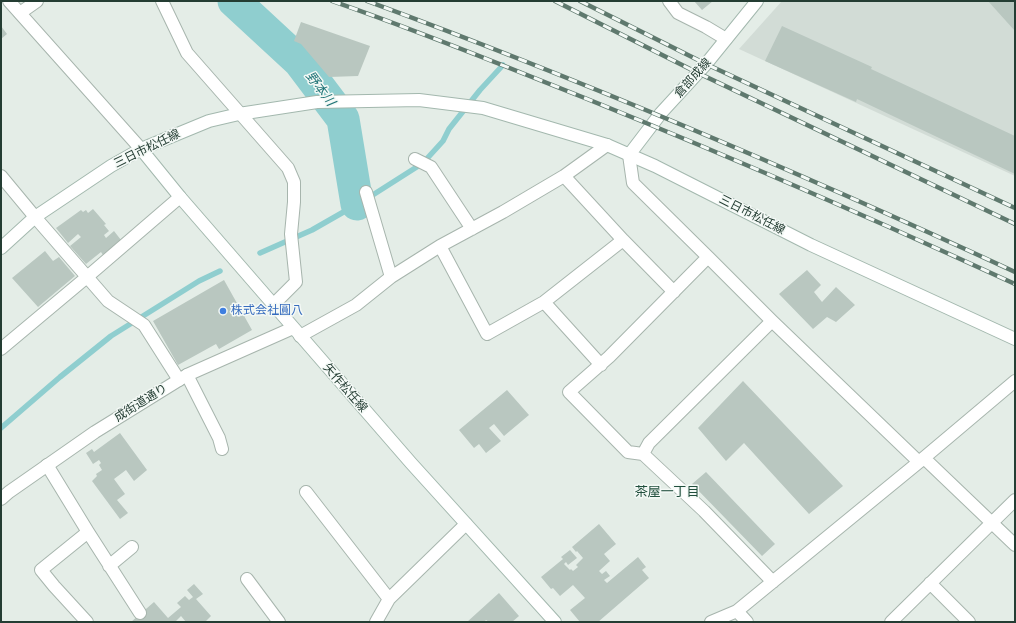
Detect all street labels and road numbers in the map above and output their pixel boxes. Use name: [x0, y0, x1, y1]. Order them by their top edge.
street label: 倉部成線: [672, 55, 714, 101]
street label: 三日市松任線: [111, 127, 183, 171]
street label: 三日市松任線: [717, 192, 787, 238]
street label: 矢作松任線: [320, 361, 370, 415]
street label: 成街道通り: [112, 381, 170, 425]

